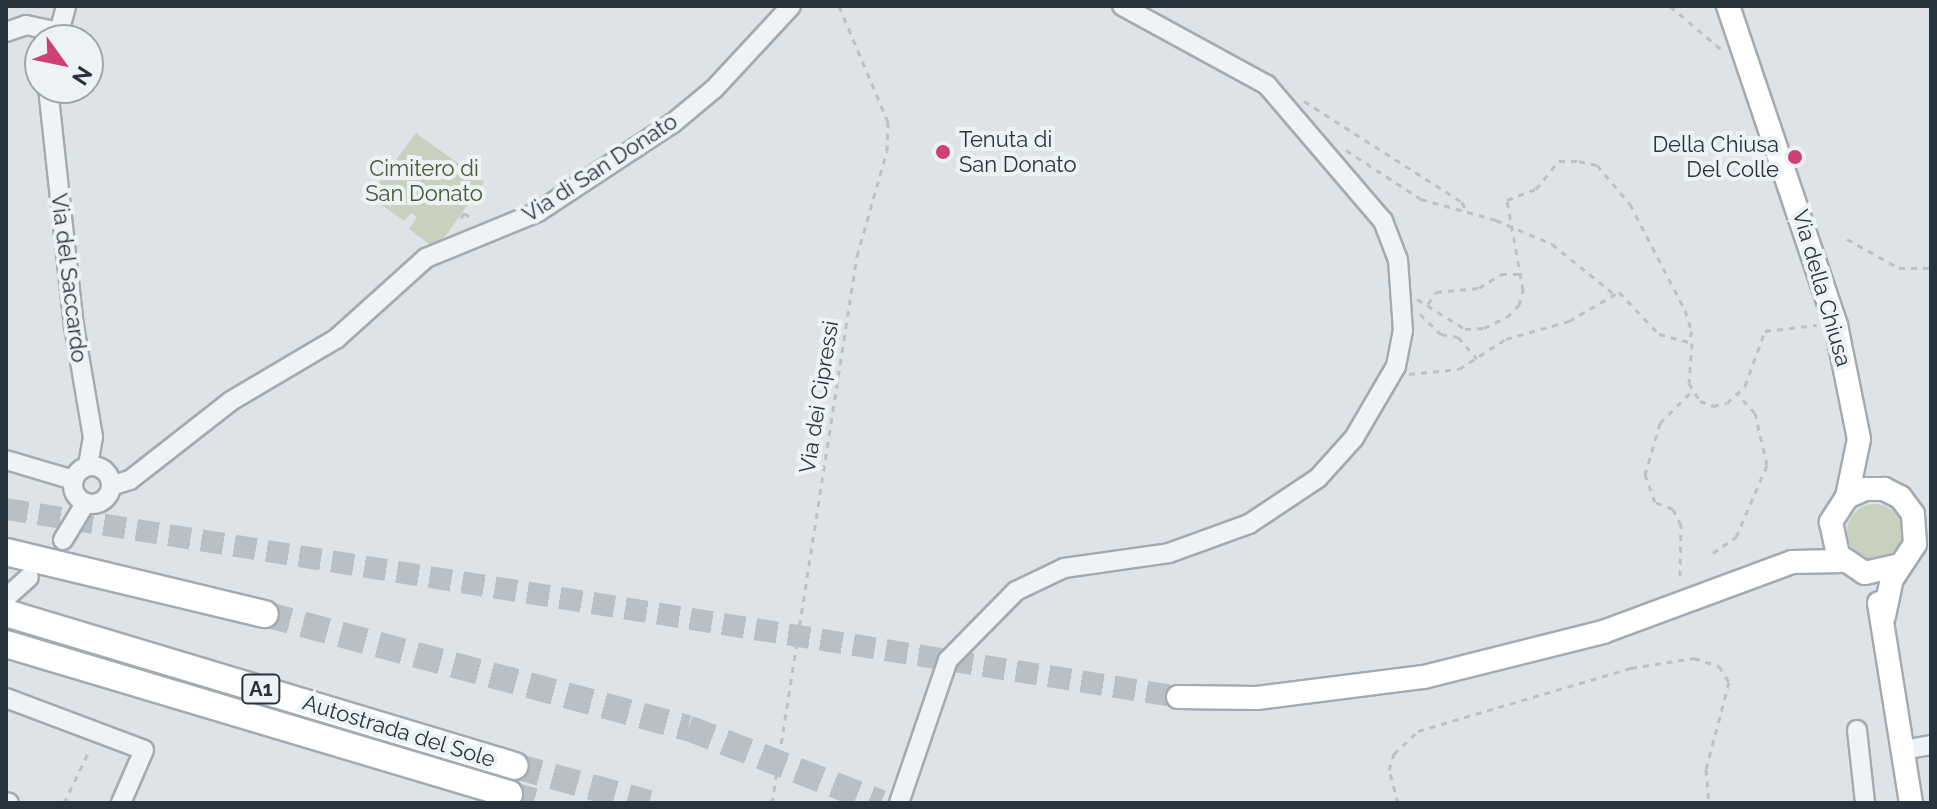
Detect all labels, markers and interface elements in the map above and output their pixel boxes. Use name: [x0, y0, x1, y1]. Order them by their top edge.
north arrow: [24, 24, 104, 104]
text: N: [67, 62, 98, 90]
street label: Via di San Donato: [518, 108, 682, 228]
place label: Tenuta di San Donato: [959, 126, 1077, 178]
place label: Della Chiusa Del Colle: [1652, 131, 1779, 182]
marker: Tenuta di San Donato: [934, 143, 952, 161]
marker: Della Chiusa Del Colle: [1786, 148, 1804, 166]
park label: Cimitero di San Donato: [365, 155, 483, 206]
street label: Via del Saccardo: [45, 191, 93, 365]
street label: Via della Chiusa: [1787, 207, 1857, 369]
street label: Via dei Cipressi: [794, 319, 844, 475]
road number: A1: [241, 673, 281, 705]
street label: Autostrada del Sole: [299, 689, 499, 773]

